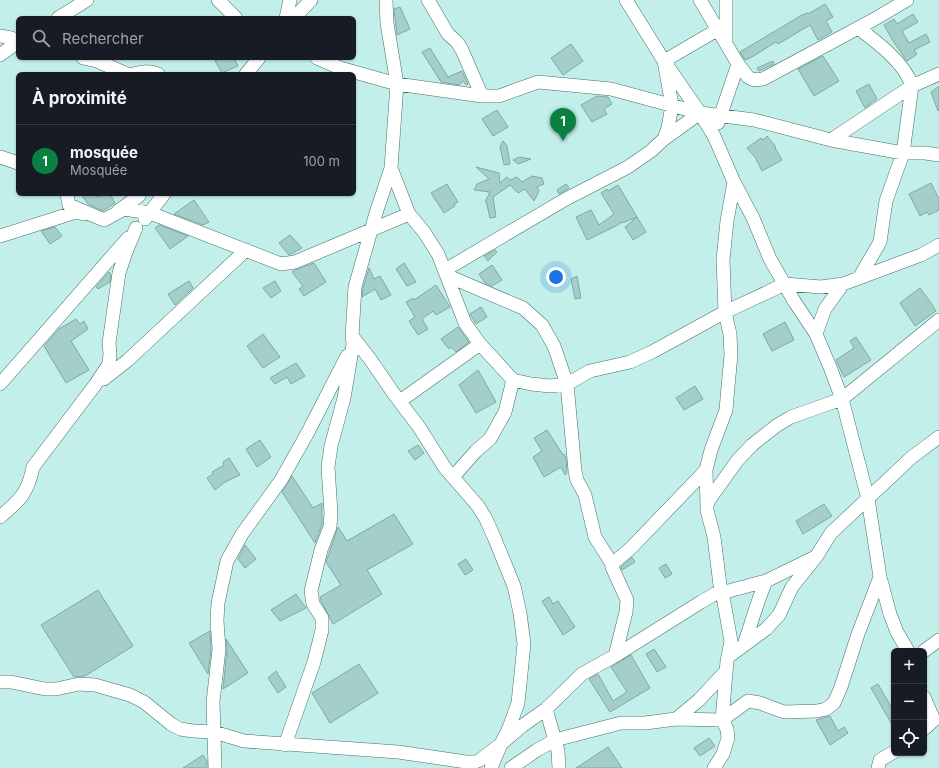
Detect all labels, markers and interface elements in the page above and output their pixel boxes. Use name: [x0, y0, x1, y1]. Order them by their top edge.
search box: [16, 16, 356, 60]
icon: search: [30, 27, 52, 49]
text: Rechercher: [62, 29, 144, 48]
text: À proximité: [32, 88, 127, 108]
pin: 1: [550, 108, 576, 141]
text: mosquée: [70, 143, 138, 162]
text: 1: [42, 153, 48, 169]
text: 100 m: [303, 153, 340, 169]
text: Mosquée: [70, 162, 127, 178]
your location: [546, 267, 566, 287]
map controls: [891, 648, 927, 756]
button: +: [891, 648, 927, 684]
button: −: [891, 684, 927, 720]
button: locate: [891, 720, 927, 756]

